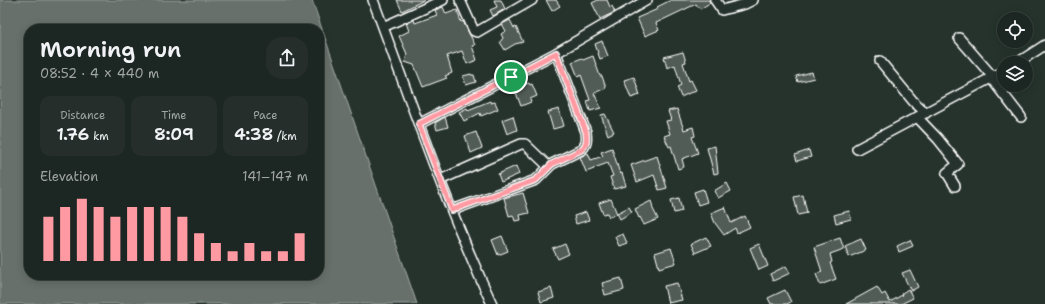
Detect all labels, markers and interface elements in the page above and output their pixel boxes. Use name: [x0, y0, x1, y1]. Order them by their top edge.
map controls: [997, 12, 1033, 92]
button: locate: [997, 12, 1033, 48]
text: Morning run: [40, 35, 181, 64]
button: share: [266, 37, 308, 79]
button: layers: [997, 56, 1033, 92]
pin: [494, 60, 528, 94]
text: 08:52 · 4 × 440 m: [40, 65, 159, 82]
icon: arrive: [500, 66, 522, 88]
text: Distance: [60, 108, 105, 123]
text: Time: [161, 108, 187, 123]
text: Pace: [253, 108, 277, 123]
text: 1.76: [57, 123, 89, 145]
text: 8:09: [154, 123, 194, 145]
text: 4:38: [234, 123, 273, 145]
text: km: [89, 129, 109, 144]
text: /km: [273, 129, 297, 144]
text: Elevation: [40, 168, 98, 185]
text: 141–147 m: [242, 168, 308, 185]

